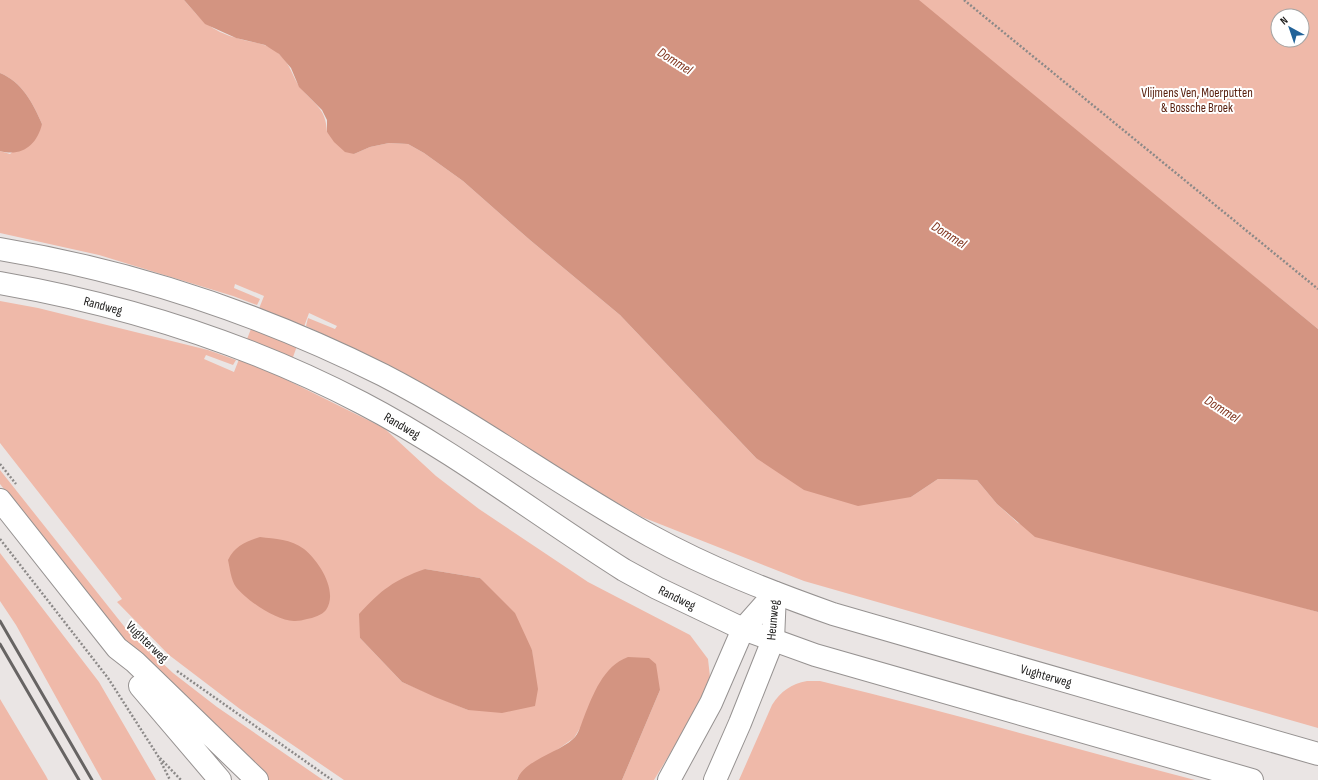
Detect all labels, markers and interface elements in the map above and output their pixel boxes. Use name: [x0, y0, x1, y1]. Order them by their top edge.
north arrow: [1270, 8, 1310, 48]
text: N: [1277, 14, 1290, 28]
water label: Dommel: [654, 44, 696, 79]
park label: Vlijmens Ven, Moerputten & Bossche Broek: [1141, 85, 1253, 116]
water label: Dommel: [928, 218, 970, 253]
street label: Randweg: [82, 293, 124, 319]
water label: Dommel: [1201, 392, 1243, 427]
street label: Randweg: [381, 409, 423, 443]
street label: Randweg: [656, 582, 698, 614]
street label: Heunweg: [763, 599, 783, 641]
street label: Vughterweg: [123, 618, 171, 666]
street label: Vughterweg: [1019, 661, 1073, 691]

